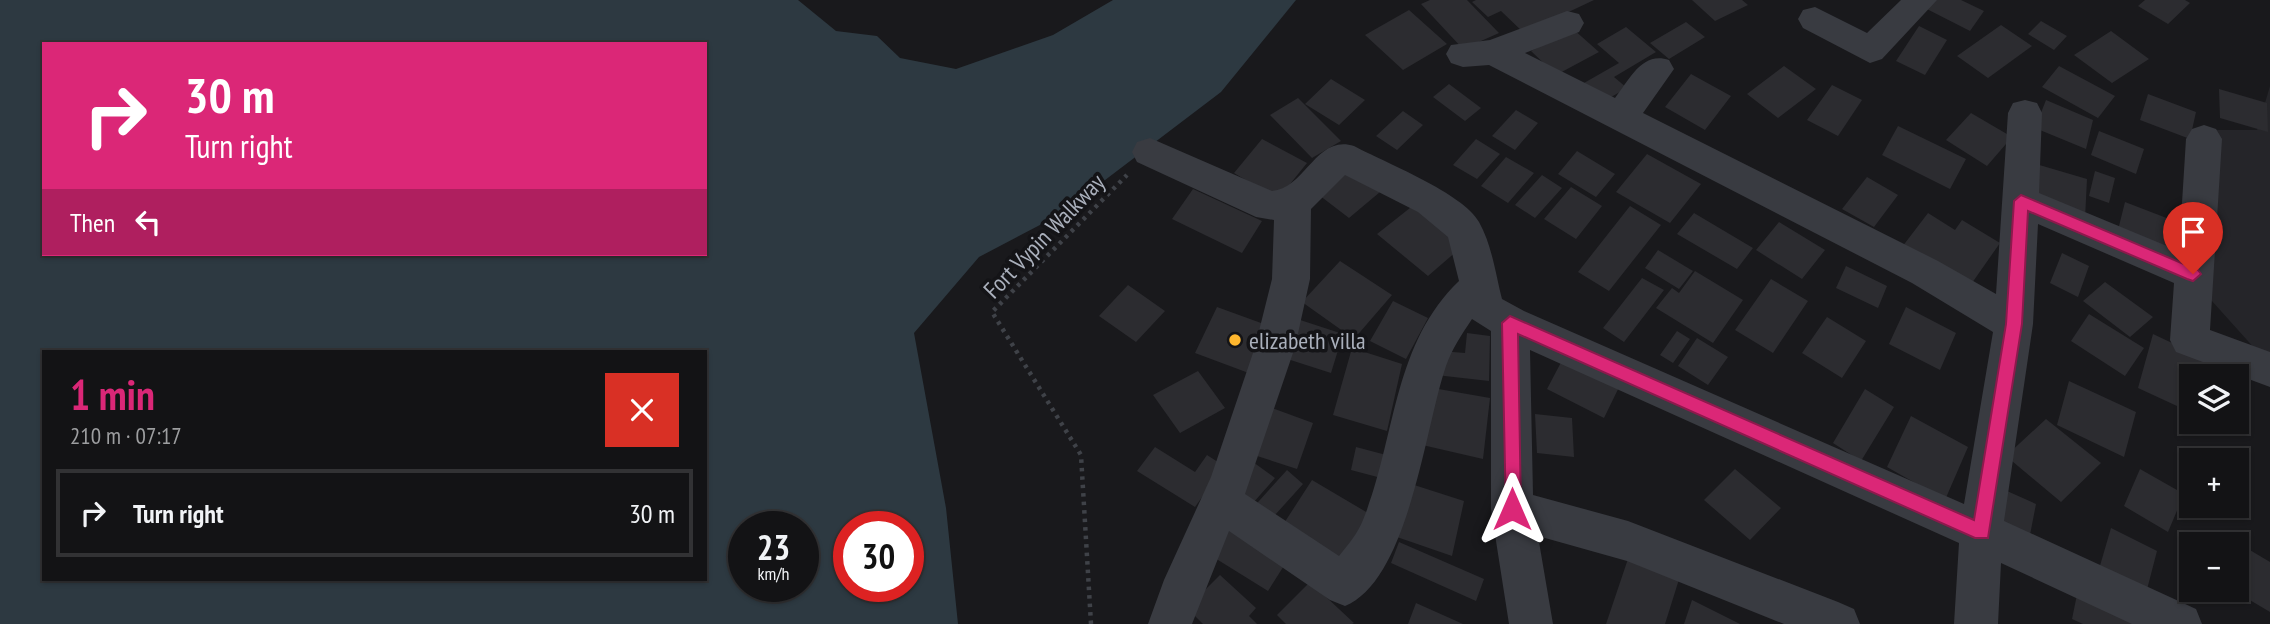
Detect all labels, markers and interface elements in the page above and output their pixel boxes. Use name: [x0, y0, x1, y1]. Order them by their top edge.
text: 30 m: [185, 63, 274, 127]
icon: right: [70, 70, 161, 161]
text: Turn right: [185, 125, 293, 167]
street label: Fort Vypin Walkway: [977, 167, 1111, 305]
pin: [2163, 202, 2223, 274]
icon: left: [129, 203, 167, 241]
text: Then: [70, 206, 115, 239]
icon: arrive: [2174, 213, 2212, 251]
place label: elizabeth villa: [1249, 325, 1366, 356]
marker: elizabeth villa: [1227, 332, 1243, 348]
map controls: [2179, 364, 2249, 602]
button: layers: [2179, 364, 2249, 434]
text: 1 min: [70, 367, 155, 422]
button: close: [605, 373, 679, 447]
text: 210 m · 07:17: [70, 421, 182, 450]
button: +: [2179, 448, 2249, 518]
position arrow: [1475, 472, 1549, 546]
icon: right: [74, 494, 112, 532]
text: Turn right: [133, 497, 224, 530]
text: 30 m: [629, 497, 675, 530]
speed limit sign: 30: [833, 511, 924, 602]
text: 23: [757, 524, 790, 570]
button: −: [2179, 532, 2249, 602]
text: km/h: [758, 562, 789, 585]

